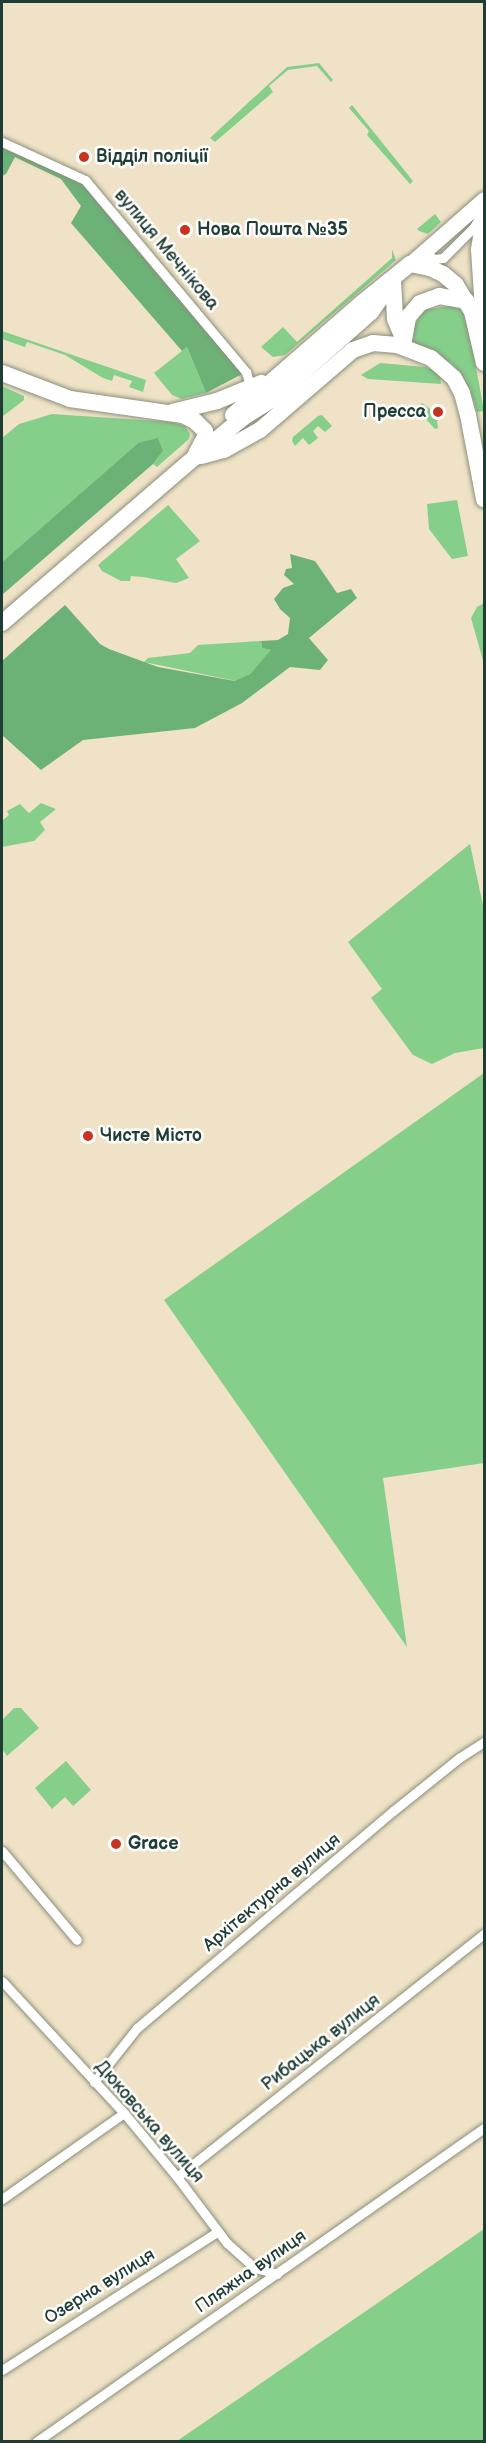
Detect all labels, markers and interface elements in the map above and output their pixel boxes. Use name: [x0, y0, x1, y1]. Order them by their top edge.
place label: Відділ поліції: [96, 146, 208, 168]
marker: Відділ поліції: [77, 150, 91, 164]
street label: вулиця Мечнікова: [109, 185, 223, 315]
place label: Нова Пошта №35: [197, 219, 348, 241]
marker: Нова Пошта №35: [178, 223, 192, 237]
place label: Пресса: [363, 401, 426, 423]
marker: Пресса: [431, 405, 445, 419]
place label: Чисте Місто: [100, 1125, 202, 1147]
marker: Чисте Місто: [81, 1129, 95, 1143]
street label: Архітектурна вулиця: [199, 1829, 345, 1957]
place label: Grace: [128, 1833, 179, 1855]
marker: Grace: [109, 1837, 123, 1851]
street label: Рибацька вулиця: [257, 1990, 385, 2096]
street label: Дюковська вулиця: [90, 2056, 208, 2188]
street label: Пляжна вулиця: [191, 2226, 311, 2318]
street label: Озерна вулиця: [41, 2244, 159, 2330]

